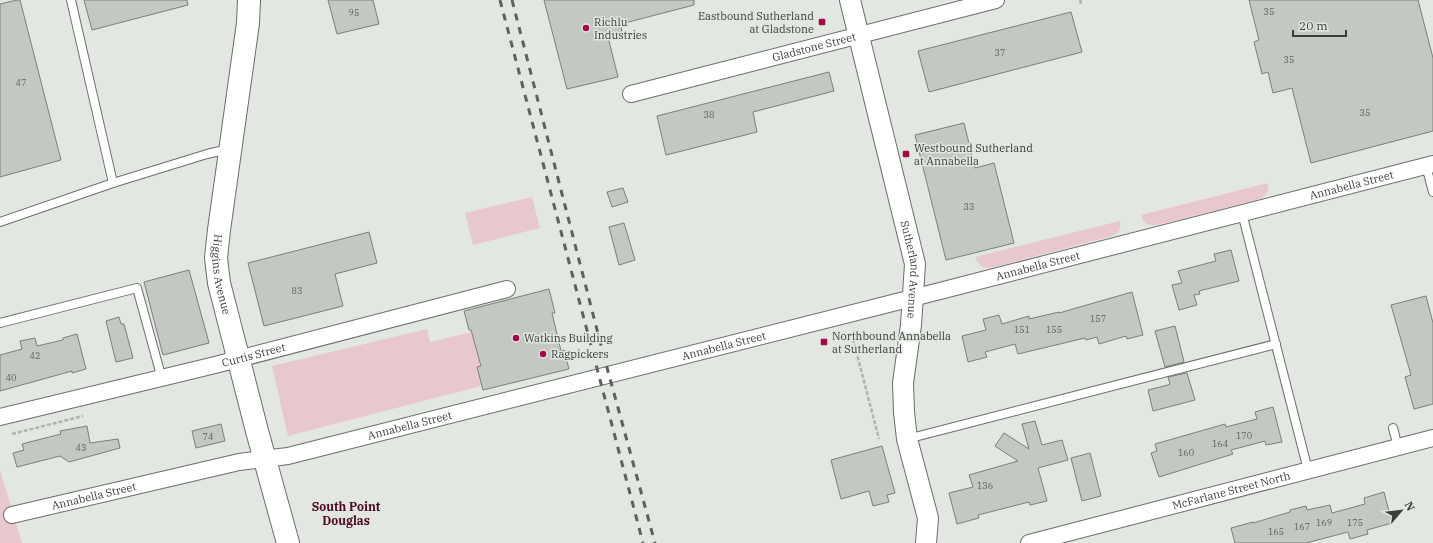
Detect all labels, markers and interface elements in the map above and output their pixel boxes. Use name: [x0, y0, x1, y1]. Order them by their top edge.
house number: 35: [1264, 6, 1274, 17]
house number: 95: [349, 7, 359, 18]
place label: Eastbound Sutherland at Gladstone: [698, 9, 814, 36]
scale bar: [1293, 12, 1346, 38]
place label: Richlu Industries: [594, 15, 647, 42]
marker: Eastbound Sutherland at Gladstone: [817, 17, 827, 27]
text: 20 m: [1299, 18, 1328, 33]
marker: Richlu Industries: [581, 23, 591, 33]
street label: Gladstone Street: [771, 29, 857, 64]
house number: 37: [995, 47, 1005, 58]
house number: 35: [1284, 54, 1294, 65]
house number: 47: [16, 77, 26, 88]
house number: 35: [1360, 107, 1370, 118]
house number: 38: [704, 109, 714, 120]
place label: Westbound Sutherland at Annabella: [914, 141, 1033, 168]
marker: Westbound Sutherland at Annabella: [901, 149, 911, 159]
street label: Annabella Street: [1308, 167, 1395, 203]
house number: 33: [964, 201, 974, 212]
street label: Sutherland Avenue: [898, 219, 922, 319]
street label: Higgins Avenue: [209, 234, 234, 316]
street label: Annabella Street: [994, 248, 1081, 283]
house number: 83: [292, 285, 302, 296]
house number: 157: [1090, 313, 1106, 324]
house number: 151: [1014, 324, 1030, 335]
house number: 155: [1046, 324, 1062, 335]
street label: Annabella Street: [680, 328, 767, 363]
place label: Northbound Annabella at Sutherland: [832, 329, 951, 356]
place label: Watkins Building: [524, 331, 613, 345]
marker: Watkins Building: [511, 333, 521, 343]
marker: Northbound Annabella at Sutherland: [819, 337, 829, 347]
street label: Curtis Street: [220, 340, 287, 370]
place label: Ragpickers: [551, 347, 609, 361]
marker: Ragpickers: [538, 349, 548, 359]
house number: 42: [30, 350, 40, 361]
house number: 40: [6, 372, 16, 383]
street label: Annabella Street: [366, 408, 453, 443]
house number: 170: [1236, 430, 1252, 441]
house number: 74: [203, 431, 213, 442]
house number: 164: [1212, 438, 1228, 449]
house number: 43: [76, 442, 86, 453]
house number: 160: [1178, 447, 1194, 458]
street label: McFarlane Street North: [1171, 468, 1292, 512]
street label: Annabella Street: [50, 479, 138, 513]
house number: 136: [977, 480, 993, 491]
north arrow: [1381, 491, 1421, 531]
district label: South Point Douglas: [312, 499, 381, 528]
text: N: [1402, 499, 1418, 514]
house number: 169: [1316, 517, 1332, 528]
house number: 175: [1347, 517, 1363, 528]
house number: 167: [1294, 521, 1310, 532]
house number: 165: [1268, 526, 1284, 537]

